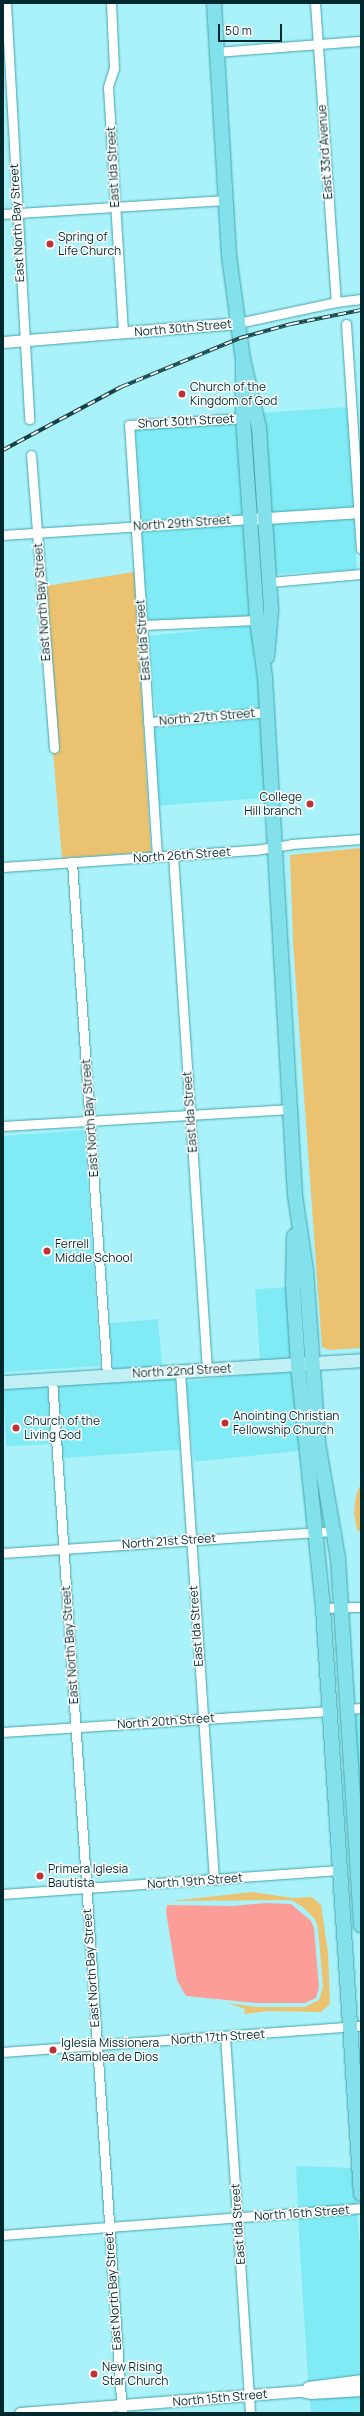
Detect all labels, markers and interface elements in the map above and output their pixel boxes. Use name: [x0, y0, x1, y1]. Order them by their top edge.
scale bar: [220, 16, 284, 42]
text: 50 m: [225, 22, 252, 39]
street label: East 33rd Avenue: [315, 104, 335, 200]
street label: East Ida Street: [104, 126, 122, 208]
street label: East North Bay Street: [7, 163, 27, 283]
place label: Spring of Life Church: [58, 230, 121, 258]
marker: Spring of Life Church: [45, 239, 55, 249]
street label: North 30th Street: [134, 317, 232, 339]
place label: Church of the Kingdom of God: [190, 380, 277, 408]
marker: Church of the Kingdom of God: [177, 389, 187, 399]
street label: Short 30th Street: [137, 411, 235, 431]
street label: North 29th Street: [133, 512, 231, 534]
street label: East North Bay Street: [31, 542, 53, 662]
street label: East Ida Street: [133, 599, 153, 681]
street label: North 27th Street: [158, 706, 256, 728]
place label: College Hill branch: [244, 790, 302, 818]
marker: College Hill branch: [305, 799, 315, 809]
street label: North 26th Street: [133, 844, 231, 866]
street label: East North Bay Street: [79, 1058, 101, 1178]
street label: East Ida Street: [180, 1071, 200, 1153]
place label: Ferrell Middle School: [55, 1237, 132, 1265]
marker: Ferrell Middle School: [42, 1246, 52, 1256]
street label: North 22nd Street: [132, 1361, 232, 1381]
place label: Anointing Christian Fellowship Church: [233, 1409, 340, 1437]
place label: Church of the Living God: [24, 1414, 100, 1442]
marker: Anointing Christian Fellowship Church: [220, 1418, 230, 1428]
marker: Church of the Living God: [11, 1423, 21, 1433]
street label: North 21st Street: [121, 1531, 217, 1551]
street label: East North Bay Street: [59, 1585, 81, 1705]
street label: East Ida Street: [186, 1585, 206, 1667]
street label: North 20th Street: [117, 1710, 215, 1732]
place label: Primera Iglesia Bautista: [48, 1862, 128, 1890]
street label: North 19th Street: [147, 1870, 243, 1892]
marker: Primera Iglesia Bautista: [35, 1871, 45, 1881]
street label: East North Bay Street: [80, 1908, 102, 2028]
street label: North 17th Street: [170, 2027, 266, 2047]
place label: Iglesia Missionera Asamblea de Dios: [61, 2036, 159, 2064]
marker: Iglesia Missionera Asamblea de Dios: [48, 2045, 58, 2055]
street label: East Ida Street: [228, 2183, 248, 2265]
street label: North 16th Street: [254, 2202, 350, 2224]
street label: East North Bay Street: [102, 2231, 124, 2351]
place label: New Rising Star Church: [102, 2360, 168, 2388]
marker: New Rising Star Church: [89, 2369, 99, 2379]
street label: North 15th Street: [172, 2387, 268, 2409]

